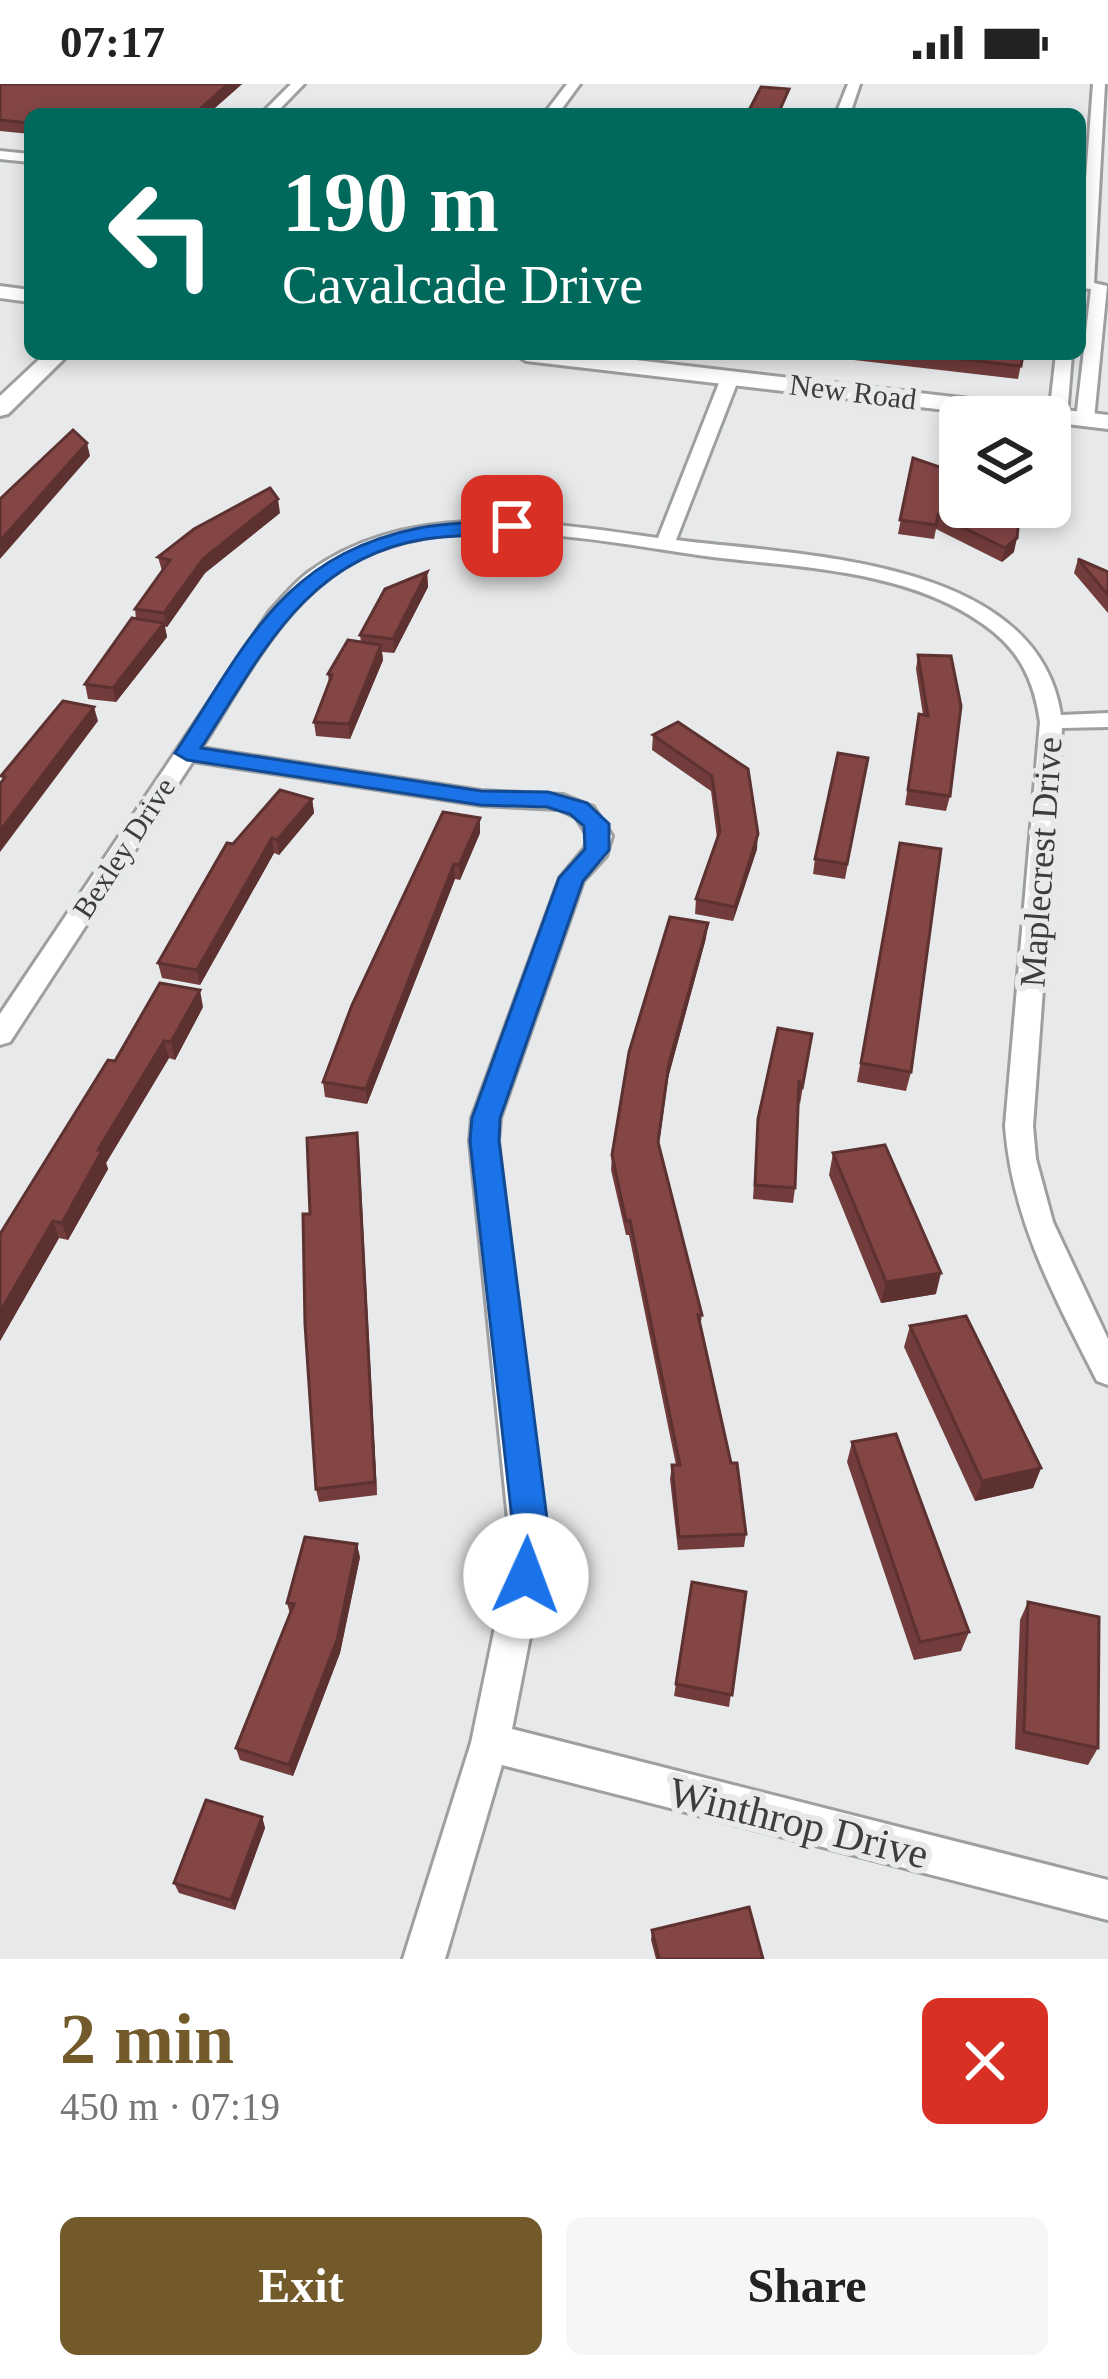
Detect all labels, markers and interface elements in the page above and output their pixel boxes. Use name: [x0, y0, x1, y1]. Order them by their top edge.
text: 07:17: [60, 17, 165, 67]
icon: left: [84, 156, 240, 312]
text: 190 m: [282, 156, 499, 249]
text: Cavalcade Drive: [282, 255, 643, 315]
street label: New Road: [788, 367, 918, 416]
map controls: [939, 396, 1071, 528]
button: layers: [939, 396, 1071, 528]
pin: [461, 475, 563, 577]
icon: arrive: [479, 493, 545, 559]
street label: Maplecrest Drive: [1012, 736, 1070, 989]
street label: Bexley Drive: [66, 771, 181, 924]
position arrow: [463, 1513, 589, 1639]
street label: Winthrop Drive: [664, 1769, 933, 1877]
button: close: [922, 1998, 1048, 2124]
text: 2 min: [60, 1999, 234, 2079]
text: 450 m · 07:19: [60, 2085, 280, 2128]
button: Exit: [60, 2217, 542, 2355]
button: Share: [566, 2217, 1048, 2355]

